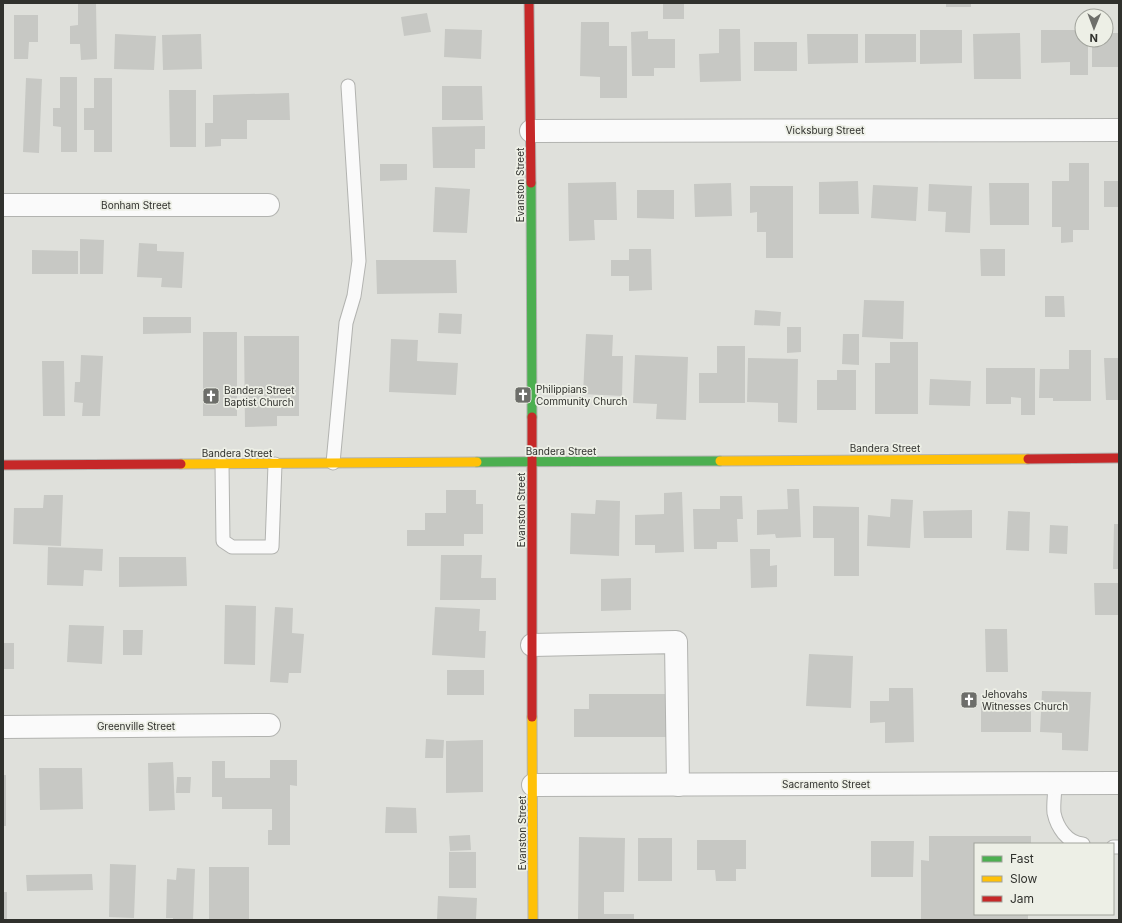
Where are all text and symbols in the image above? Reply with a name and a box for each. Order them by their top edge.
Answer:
north arrow [1074,8,1114,48]
text: N [1090,31,1098,45]
street label: Vicksburg Street [786,124,865,136]
street label: Evanston Street [514,147,526,222]
street label: Bonham Street [101,199,172,211]
place label: Philippians Community Church [536,383,627,407]
place label: Bandera Street Baptist Church [224,384,295,408]
church icon: Philippians Community Church [513,385,533,405]
church icon: Bandera Street Baptist Church [201,386,221,406]
street label: Bandera Street [850,442,921,454]
street label: Bandera Street [526,445,597,457]
street label: Bandera Street [202,447,273,459]
street label: Evanston Street [515,472,527,547]
place label: Jehovahs Witnesses Church [982,688,1068,712]
church icon: Jehovahs Witnesses Church [959,690,979,710]
street label: Greenville Street [97,720,176,732]
street label: Sacramento Street [782,778,871,790]
street label: Evanston Street [516,795,528,870]
legend [974,843,1114,915]
text: Fast [1010,851,1034,866]
text: Slow [1010,871,1038,886]
text: Jam [1010,891,1034,906]

